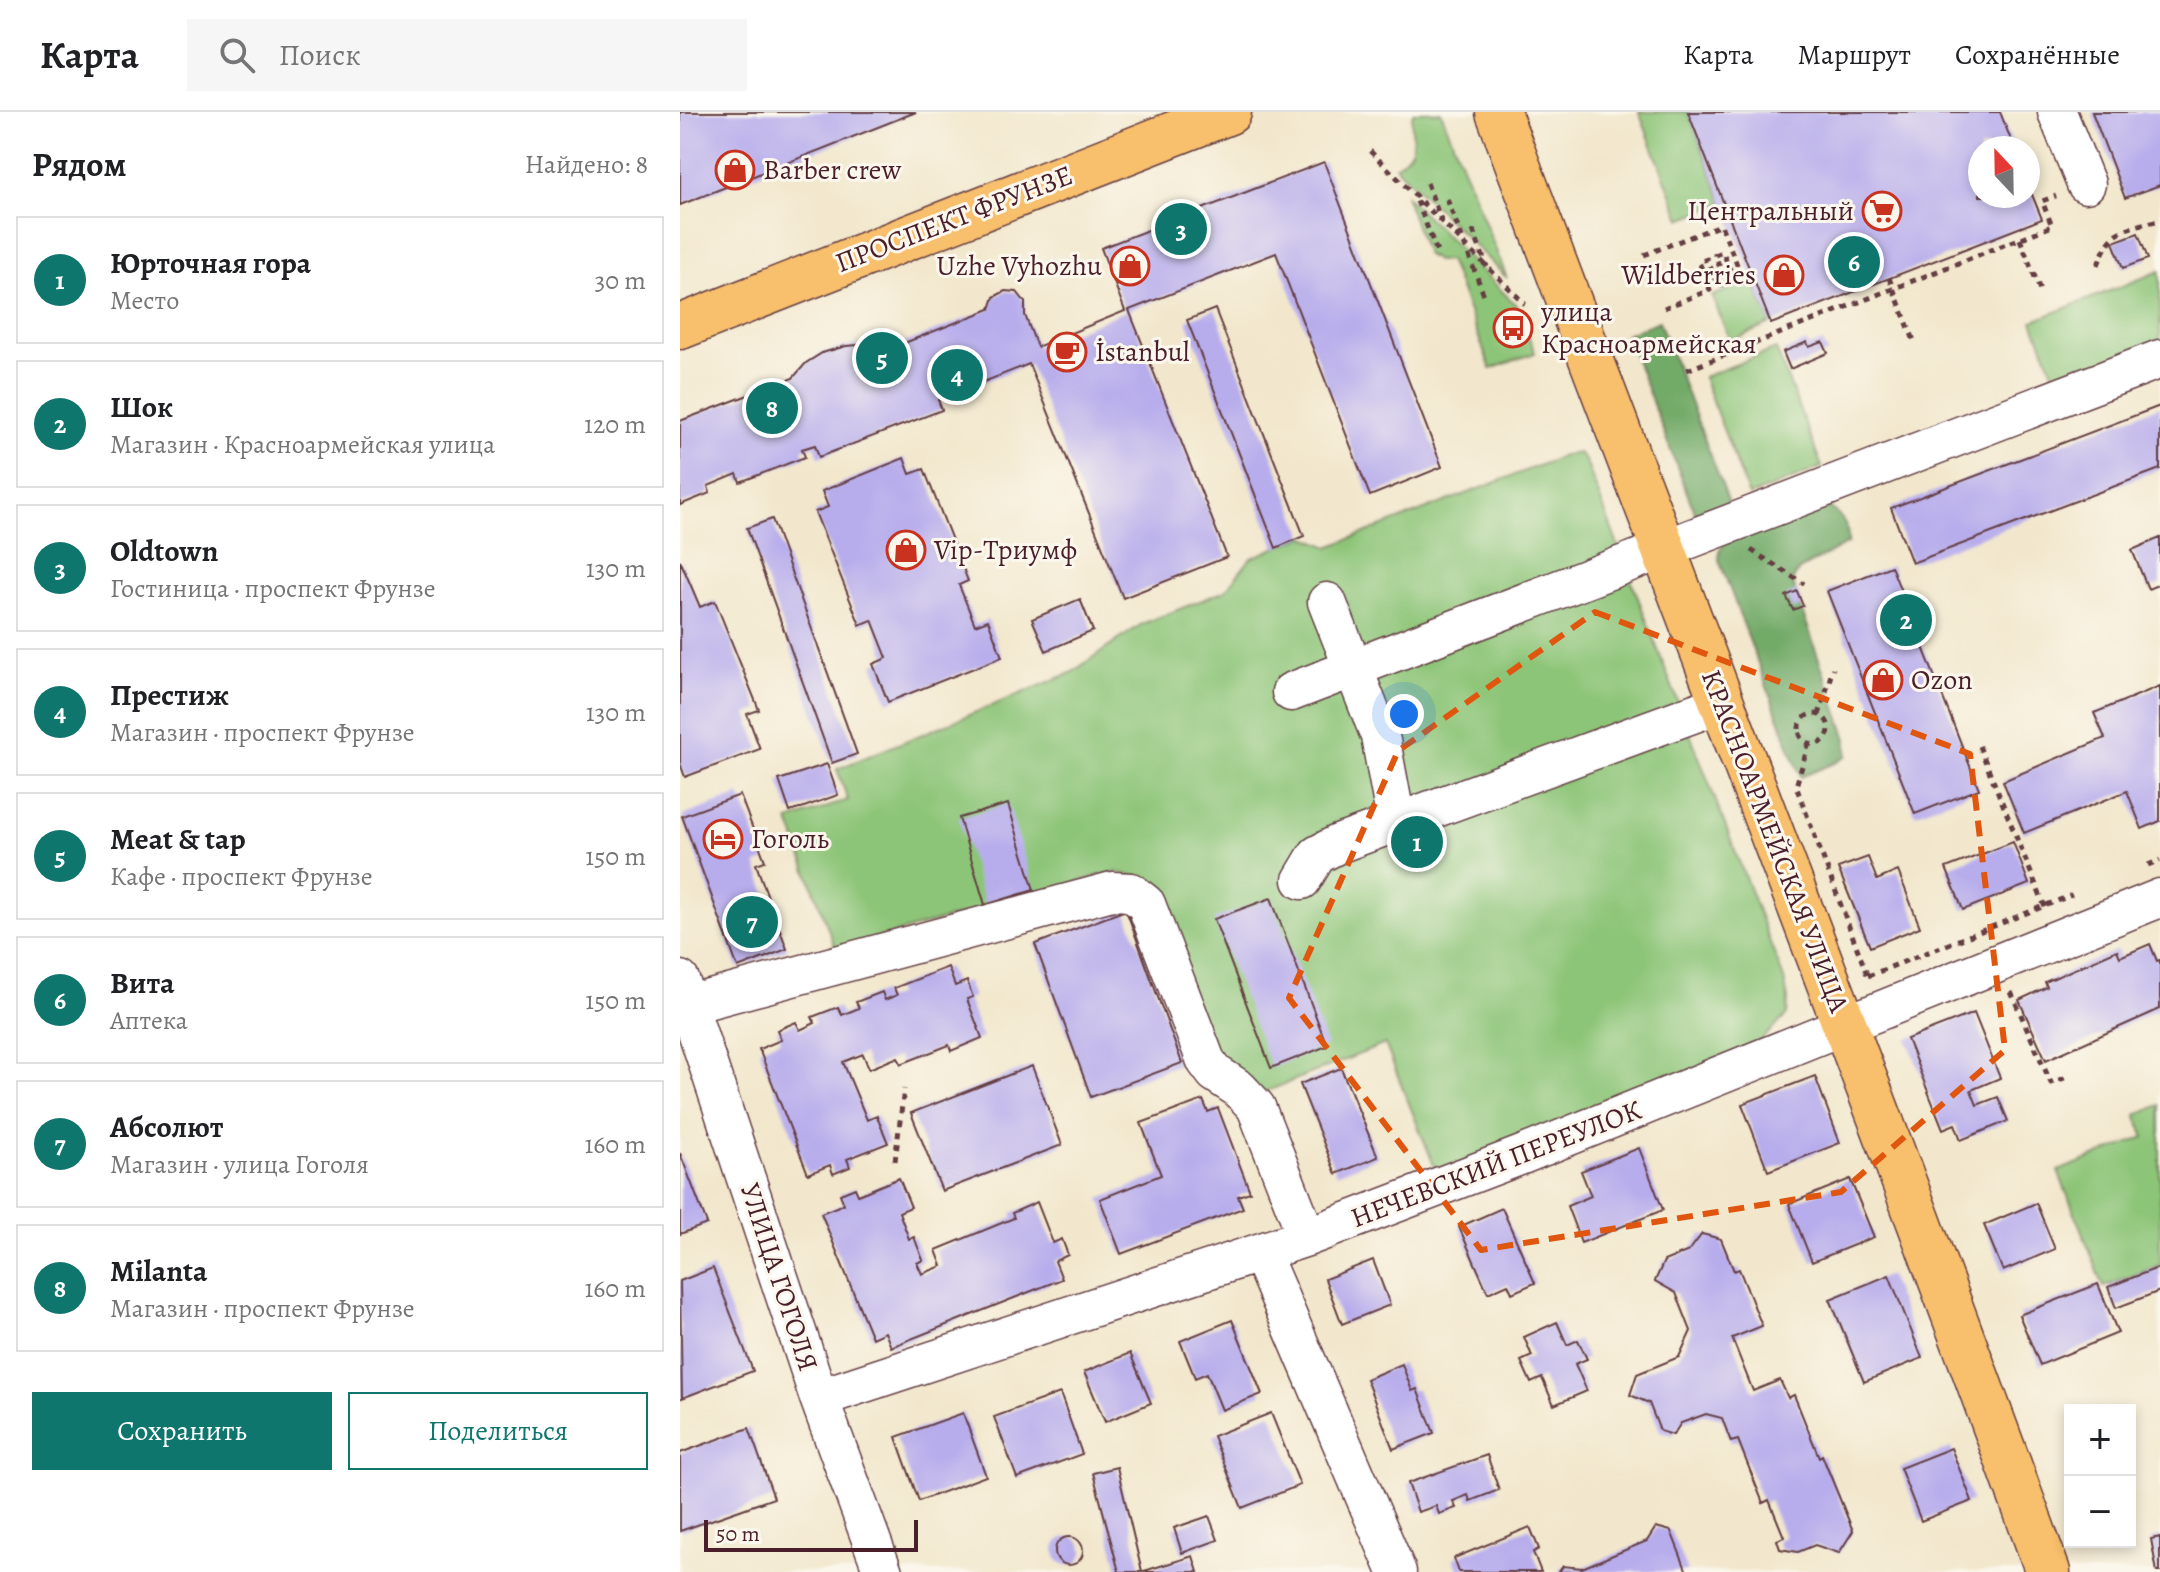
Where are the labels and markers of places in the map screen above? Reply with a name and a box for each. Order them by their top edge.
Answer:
shop icon: Barber crew [714,149,756,191]
place label: Barber crew [763,151,901,189]
supermarket icon: Центральный [1861,190,1903,232]
place label: Центральный [1687,192,1854,230]
pin: 3 [1155,199,1207,259]
pin: 6 [1828,232,1880,292]
shop icon: Uzhe Vyhozhu [1109,245,1151,287]
place label: Uzhe Vyhozhu [936,247,1103,285]
shop icon: Wildberries [1763,254,1805,296]
place label: Wildberries [1620,256,1756,294]
place label: улица Красноармейская [1540,293,1757,363]
bus stop icon: улица Красноармейская [1492,307,1534,349]
pin: 5 [856,328,908,388]
cafe icon: İstanbul [1046,331,1088,373]
place label: İstanbul [1095,333,1190,371]
pin: 4 [931,345,983,405]
pin: 8 [746,378,798,438]
shop icon: Vip-Триумф [885,529,927,571]
place label: Vip-Триумф [933,531,1077,569]
pin: 2 [1880,590,1932,650]
shop icon: Ozon [1862,659,1904,701]
place label: Ozon [1911,661,1973,699]
pin: 1 [1391,812,1443,872]
hotel icon: Гоголь [702,818,744,860]
place label: Гоголь [751,820,829,858]
pin: 7 [726,892,778,952]

